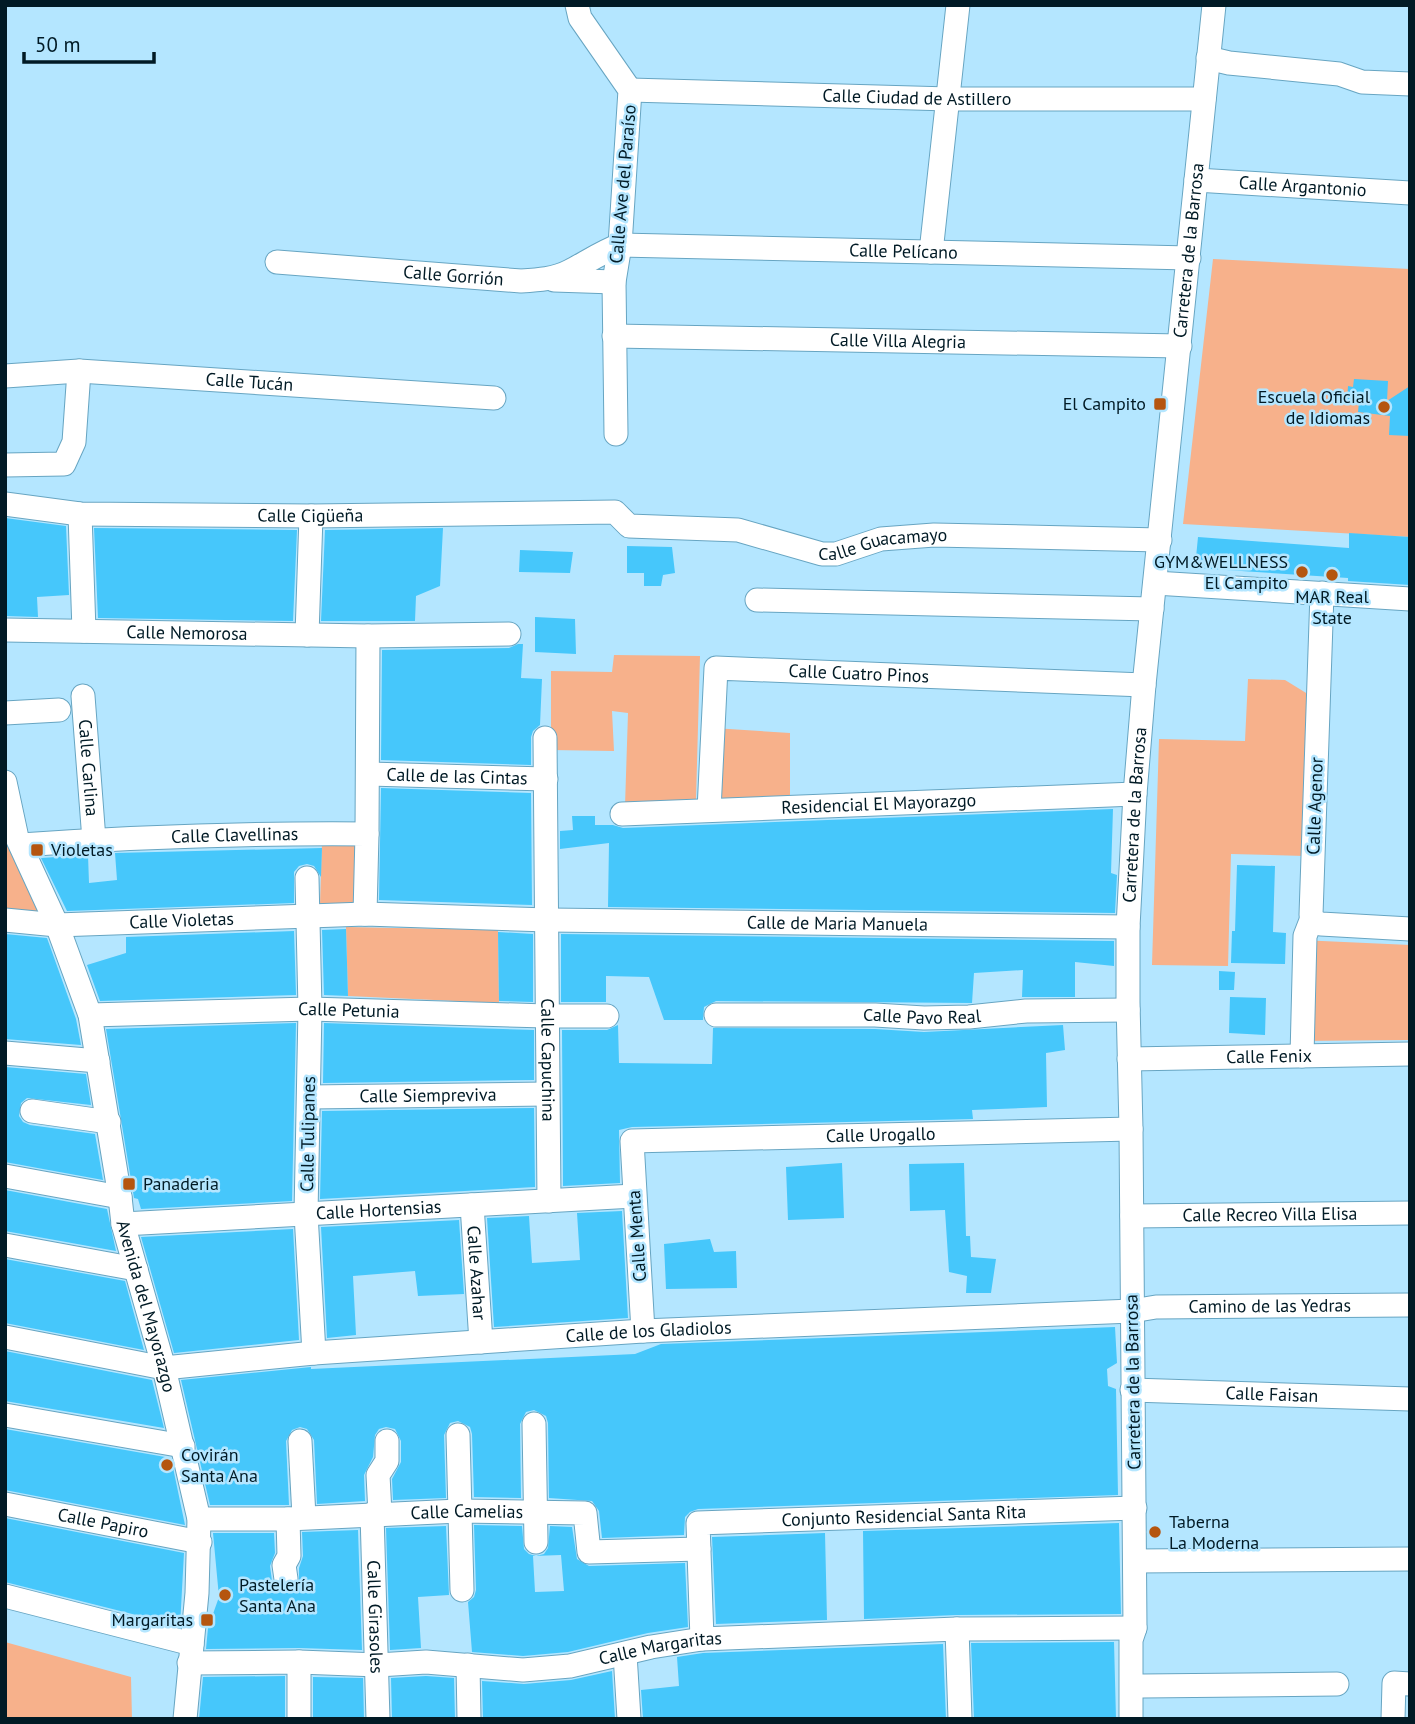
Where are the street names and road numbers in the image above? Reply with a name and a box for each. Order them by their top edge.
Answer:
street label: Calle Ciudad de Astillero [822,83,1011,110]
street label: Calle Ave del Paraíso [604,104,641,264]
street label: Carretera de la Barrosa [1168,162,1209,339]
street label: Calle Argantonio [1238,171,1367,201]
street label: Calle Pelícano [849,238,958,264]
street label: Calle Gorrión [402,260,505,291]
street label: Calle Villa Alegria [830,328,966,353]
street label: Calle Tucán [205,367,294,396]
street label: Calle Cigüeña [257,503,363,527]
street label: Calle Guacamayo [818,523,948,565]
street label: Calle Nemorosa [126,620,248,645]
street label: Calle Cuatro Pinos [788,659,930,687]
street label: Calle Carlina [74,718,104,817]
street label: Carretera de la Barrosa [1117,726,1151,903]
street label: Calle Agenor [1301,757,1328,855]
street label: Calle de las Cintas [386,762,528,789]
street label: Residencial El Mayorazgo [781,788,977,819]
street label: Calle Clavellinas [171,822,298,848]
street label: Calle Violetas [129,907,234,933]
street label: Calle de Maria Manuela [747,910,928,936]
street label: Calle Petunia [298,997,400,1023]
street label: Calle Capuchina [536,998,560,1122]
street label: Calle Pavo Real [863,1003,983,1029]
street label: Calle Fenix [1226,1044,1312,1068]
street label: Calle Tulipanes [295,1076,320,1192]
street label: Calle Siempreviva [359,1083,497,1107]
street label: Calle Urogallo [825,1122,936,1147]
street label: Calle Menta [622,1190,651,1283]
street label: Calle Hortensias [315,1195,442,1224]
street label: Calle Recreo Villa Elisa [1182,1202,1358,1226]
street label: Avenida del Mayorazgo [111,1217,181,1395]
street label: Calle Azahar [462,1225,492,1321]
street label: Camino de las Yedras [1188,1293,1351,1318]
street label: Carretera de la Barrosa [1119,1294,1146,1470]
street label: Calle de los Gladiolos [565,1315,732,1347]
street label: Calle Faisan [1225,1381,1319,1407]
street label: Calle Camelias [410,1499,523,1524]
street label: Conjunto Residencial Santa Rita [781,1500,1027,1531]
street label: Calle Papiro [56,1503,151,1543]
street label: Calle Girasoles [362,1560,389,1674]
street label: Calle Margaritas [596,1626,722,1670]

